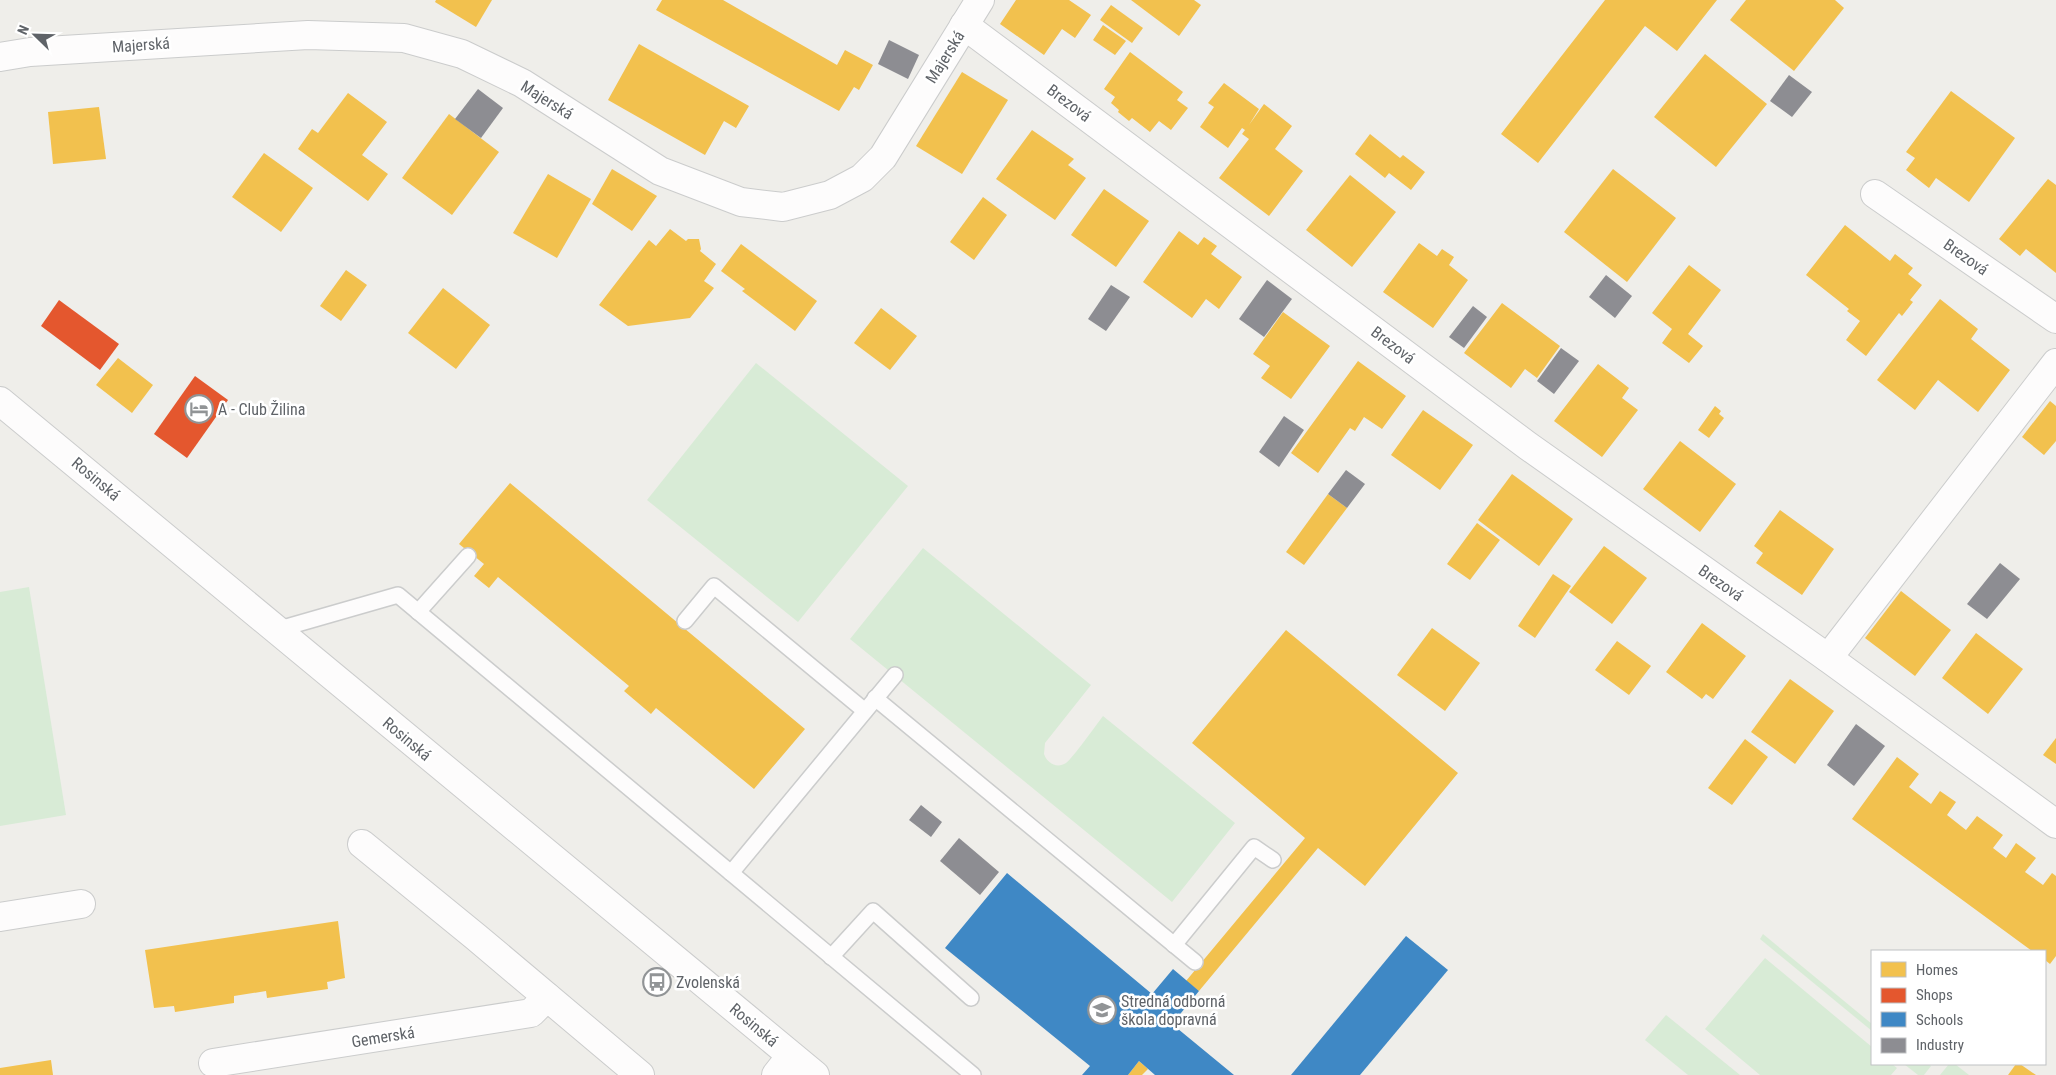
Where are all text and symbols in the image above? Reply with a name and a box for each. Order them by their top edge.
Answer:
north arrow [10,10,60,60]
text: N [14,23,32,37]
street label: Majerská [922,27,968,87]
street label: Majerská [111,34,171,56]
street label: Majerská [517,77,577,123]
street label: Brezová [1043,80,1095,126]
street label: Brezová [1940,235,1992,279]
street label: Brezová [1367,322,1419,368]
hotel icon: A - Club Žilina [184,394,214,424]
place label: A - Club Žilina [218,400,305,419]
street label: Rosinská [68,453,124,505]
street label: Brezová [1695,561,1747,605]
street label: Rosinská [379,713,435,765]
legend [1871,950,2046,1065]
text: Homes [1916,961,1958,979]
bus stop icon: Zvolenská [642,967,672,997]
place label: Zvolenská [676,973,740,992]
text: Shops [1916,986,1953,1004]
place label: Stredná odborná škola dopravná [1121,992,1225,1029]
school or university icon: Stredná odborná škola dopravná [1087,995,1117,1025]
street label: Rosinská [726,999,782,1051]
text: Schools [1916,1011,1963,1029]
street label: Gemerská [350,1023,416,1051]
text: Industry [1916,1036,1964,1054]

